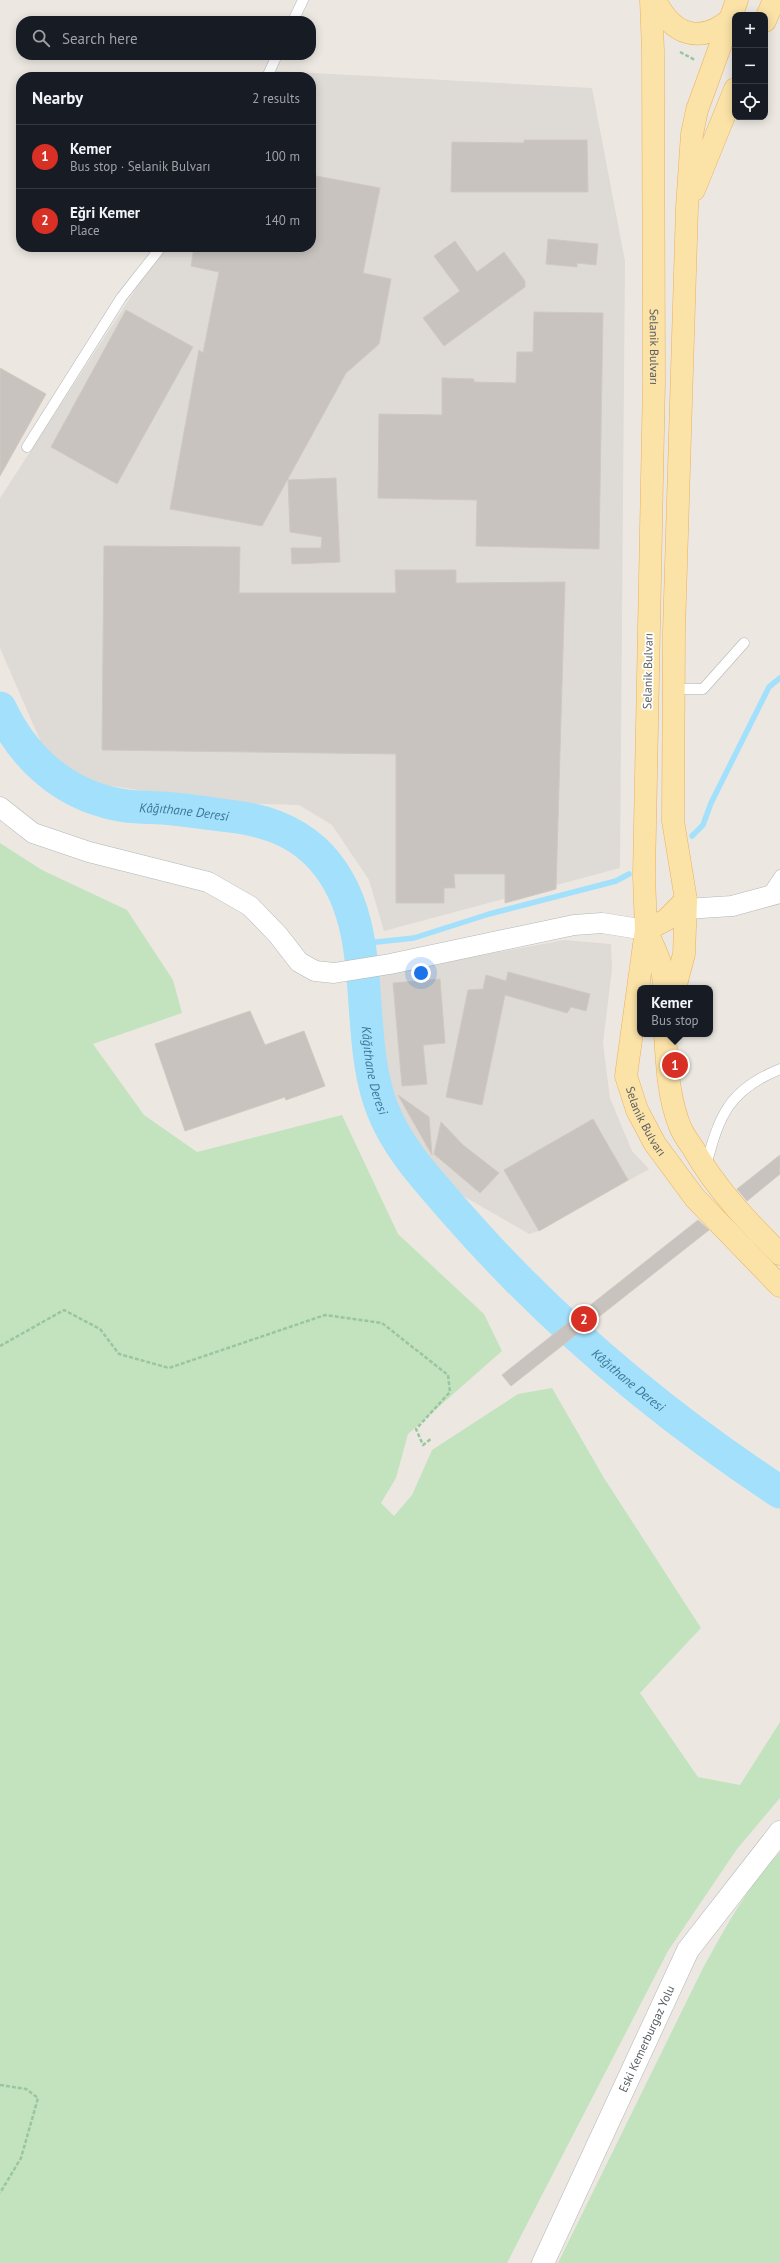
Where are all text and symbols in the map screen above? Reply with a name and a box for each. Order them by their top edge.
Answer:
map controls [732,12,768,120]
button: + [732,12,768,48]
search box [16,16,316,60]
icon: search [30,27,52,49]
text: Search here [62,29,138,48]
button: − [732,48,768,84]
button: locate [732,84,768,120]
text: Nearby [32,87,83,109]
text: 2 results [252,90,300,107]
text: Kemer [70,139,111,158]
text: 1 [41,148,49,165]
text: 100 m [265,148,300,165]
text: Bus stop · Selanik Bulvarı [70,158,210,175]
text: Eğri Kemer [70,203,140,222]
text: 2 [41,212,49,229]
text: 140 m [265,212,300,229]
text: Place [70,222,100,239]
street label: Selanik Bulvarı [647,309,662,385]
street label: Selanik Bulvarı [639,633,656,709]
water label: Kâğıthane Deresi [139,799,231,825]
your location [411,963,431,983]
popup [637,985,713,1037]
text: Kemer [651,993,693,1012]
text: Bus stop [651,1012,699,1029]
water label: Kâğıthane Deresi [358,1026,392,1118]
pin: 1 [662,1050,688,1080]
street label: Selanik Bulvarı [623,1084,669,1159]
pin: 2 [571,1304,597,1334]
water label: Kâğıthane Deresi [588,1345,669,1416]
street label: Eski Kemerburgaz Yolu [615,1983,678,2094]

